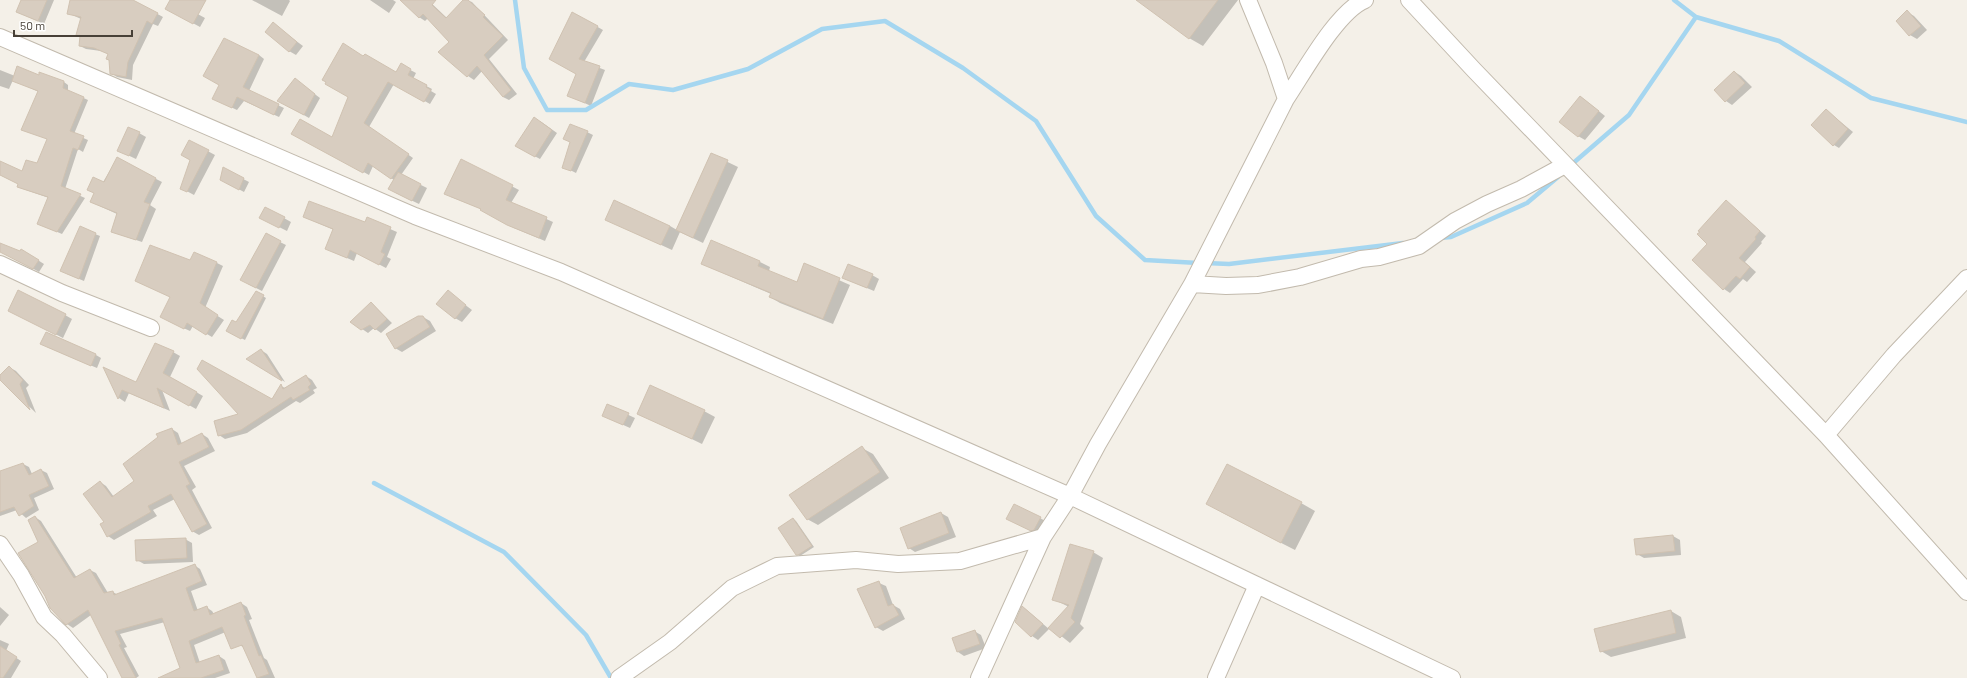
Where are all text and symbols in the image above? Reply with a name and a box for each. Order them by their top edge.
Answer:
scale bar [14,12,132,38]
text: 50 m [20,18,45,32]

